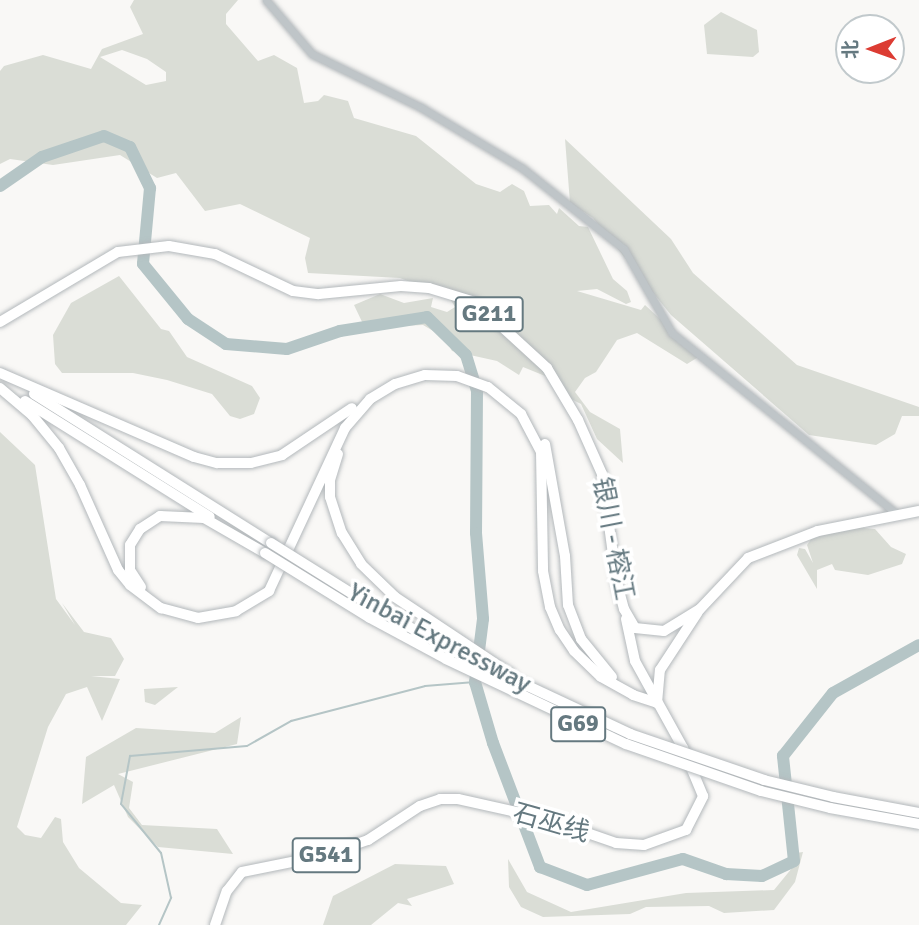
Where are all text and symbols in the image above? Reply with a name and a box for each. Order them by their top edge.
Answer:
north arrow [835,14,905,84]
text: 北 [839,40,863,59]
road number: G211 [454,293,524,334]
street label: 银川 - 榕江 [585,475,639,603]
street label: Yinbai Expressway [342,578,536,700]
road number: G69 [550,704,606,744]
street label: 石巫线 [509,798,593,850]
road number: G541 [291,834,361,876]

